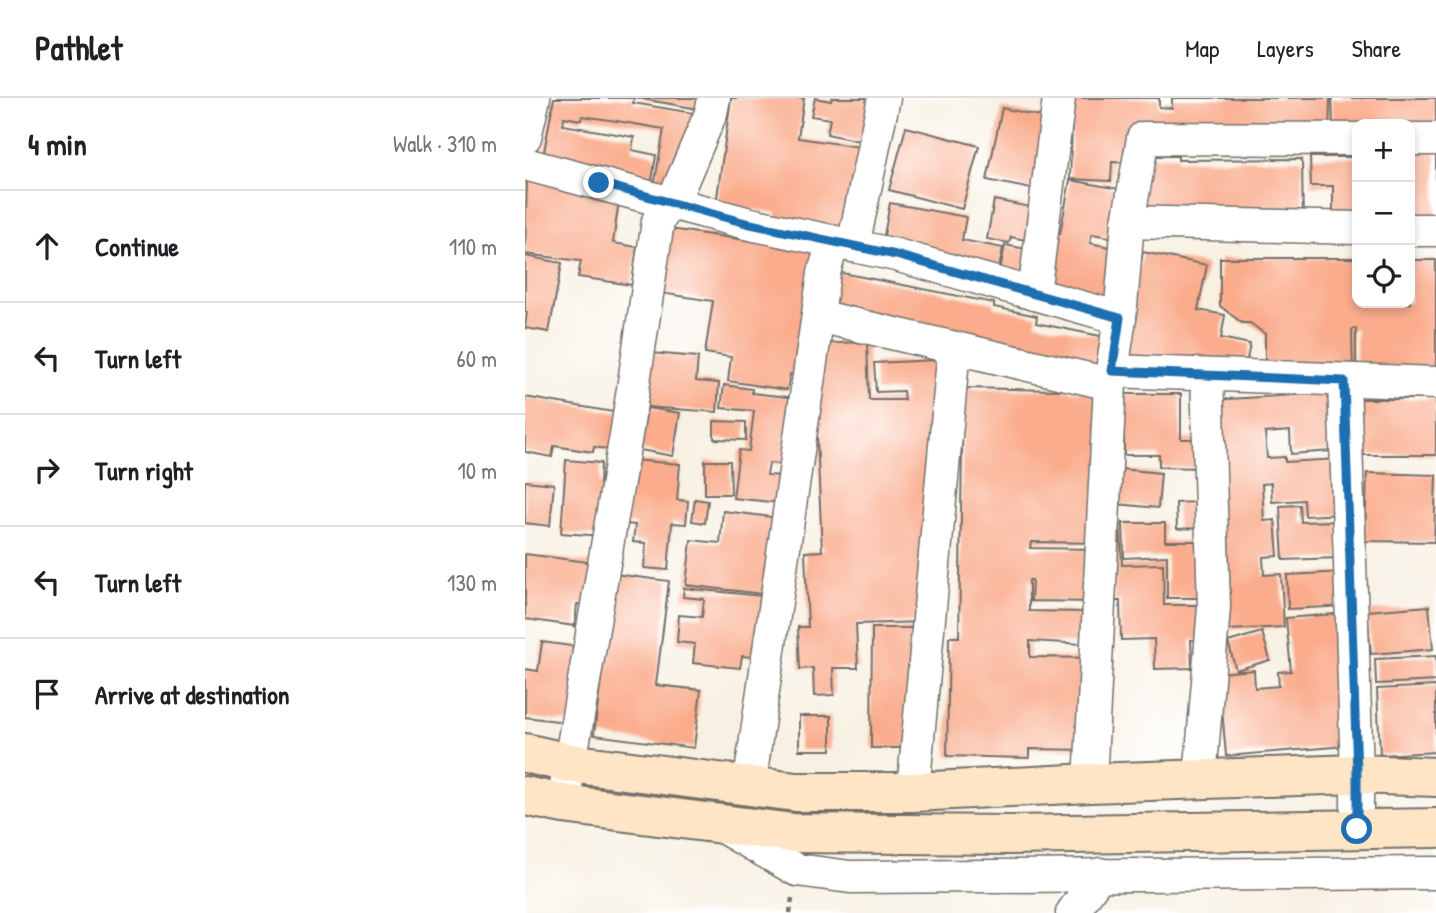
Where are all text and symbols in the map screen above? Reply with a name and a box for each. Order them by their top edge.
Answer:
text: Pathlet [35,26,122,70]
text: Map [1185,32,1219,64]
text: Layers [1257,32,1314,64]
text: Share [1352,32,1401,64]
map controls [1352,119,1415,308]
button: + [1352,119,1415,182]
text: 4 min [28,124,87,164]
text: Walk · 310 m [393,128,497,159]
route end [583,167,614,198]
button: − [1352,182,1415,245]
icon: ahead [28,227,66,265]
text: Continue [95,229,179,264]
text: 110 m [449,231,497,262]
button: locate [1352,245,1415,308]
icon: left [28,339,66,377]
text: Turn left [95,341,181,376]
text: 60 m [457,343,497,374]
icon: right [28,451,66,489]
text: Turn right [95,453,193,488]
text: 10 m [457,455,497,486]
icon: left [28,563,66,601]
text: Turn left [95,565,181,600]
text: 130 m [447,567,497,598]
icon: arrive [28,675,66,713]
text: Arrive at destination [95,677,290,712]
route start [1341,813,1372,844]

